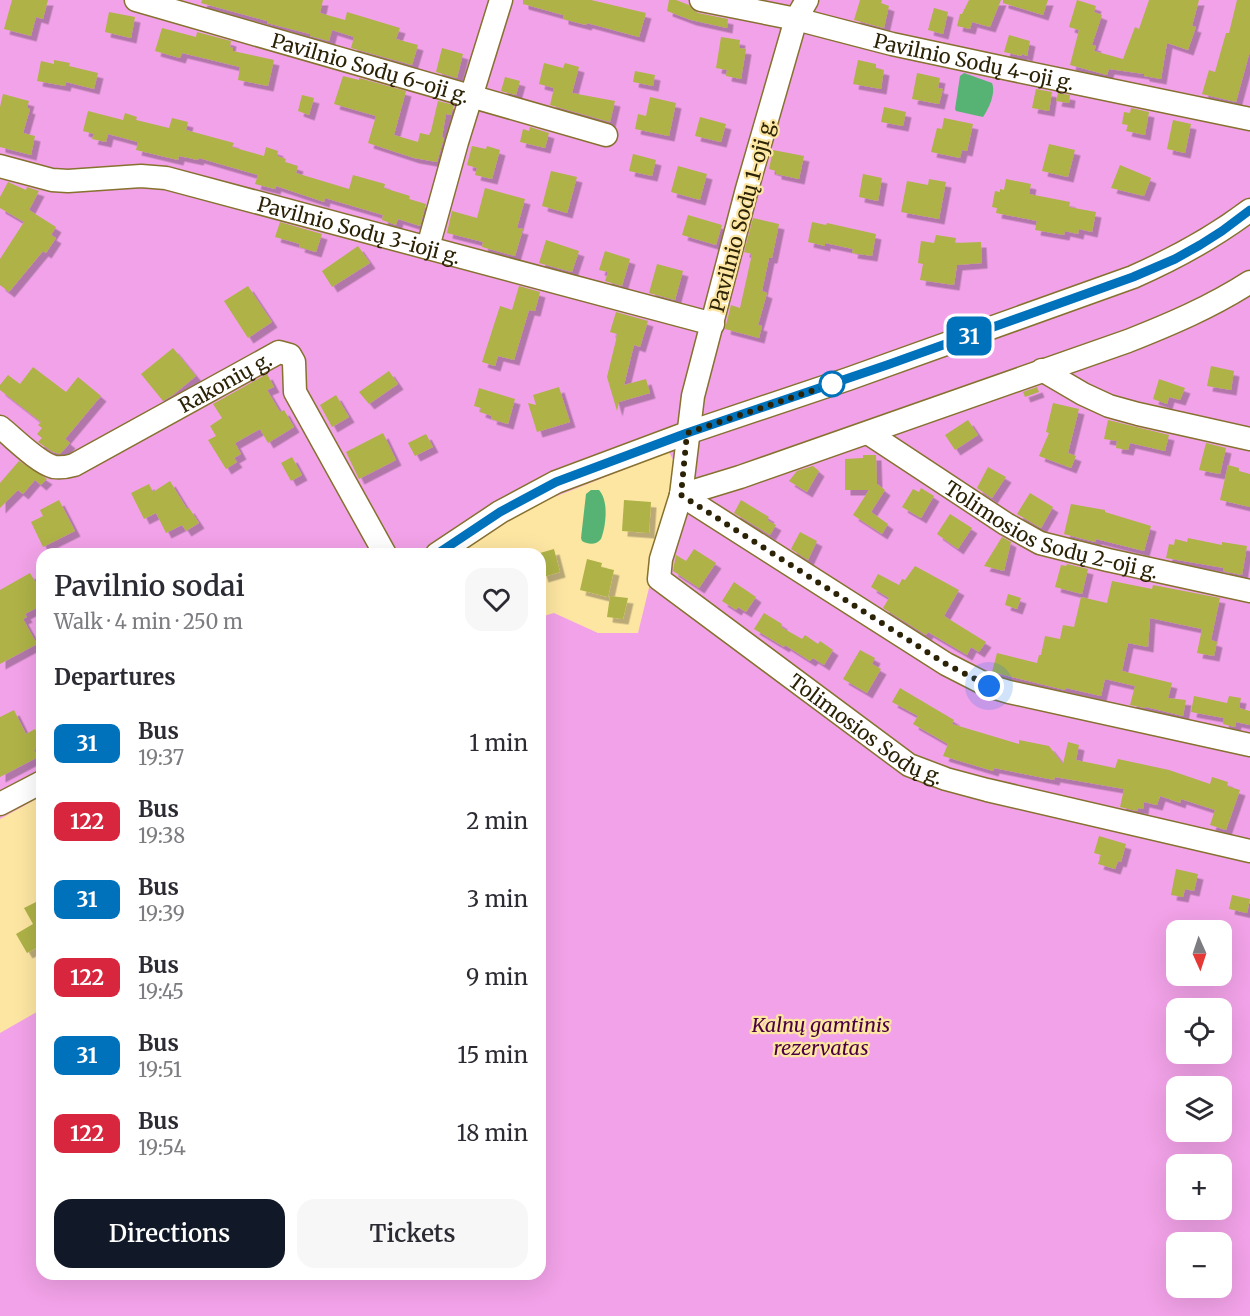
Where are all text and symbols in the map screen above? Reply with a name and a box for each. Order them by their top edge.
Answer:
street label: Pavilnio Sodų 6-oji g. [269,27,472,108]
street label: Pavilnio Sodų 4-oji g. [871,27,1077,95]
street label: Pavilnio Sodų 1-oji g. [704,115,780,315]
street label: Pavilnio Sodų 3-ioji g. [255,190,463,269]
line badge: 31 [942,316,996,356]
text: 31 [959,323,979,350]
street label: Rakonių g. [174,346,276,418]
unlabelled marker [819,371,845,397]
street label: Tolimosios Sodų 2-oji g. [940,475,1161,583]
text: Pavilnio sodai [54,568,245,604]
button: heart [465,568,528,631]
text: Walk · 4 min · 250 m [54,609,243,634]
text: Departures [54,663,176,691]
street label: Tolimosios Sodų g. [784,668,947,789]
your location [974,671,1004,701]
text: Bus [138,717,179,745]
text: 1 min [469,729,528,757]
text: 31 [77,730,97,757]
text: 19:37 [138,745,184,770]
text: Bus [138,795,179,823]
text: 2 min [466,807,528,835]
text: 122 [70,808,104,835]
text: 19:38 [138,823,185,848]
text: Bus [138,873,179,901]
text: 3 min [467,885,528,913]
text: 31 [77,886,97,913]
text: 19:39 [138,901,185,926]
north arrow [1166,920,1232,986]
map controls [1166,920,1232,1298]
text: Bus [138,951,179,979]
text: 9 min [466,963,528,991]
text: 122 [70,964,104,991]
text: 19:45 [138,979,184,1004]
button: locate [1166,998,1232,1064]
park label: Kalnų gamtinis rezervatas [751,1012,890,1060]
text: Bus [138,1029,179,1057]
text: 15 min [457,1041,528,1069]
text: 31 [77,1042,97,1069]
text: 19:51 [138,1057,182,1082]
button: layers [1166,1076,1232,1142]
text: Bus [138,1107,179,1135]
text: 18 min [457,1119,528,1147]
text: 122 [70,1120,104,1147]
text: 19:54 [138,1135,186,1160]
button: + [1166,1154,1232,1220]
button: Directions [54,1199,285,1268]
button: Tickets [297,1199,528,1268]
button: − [1166,1232,1232,1298]

